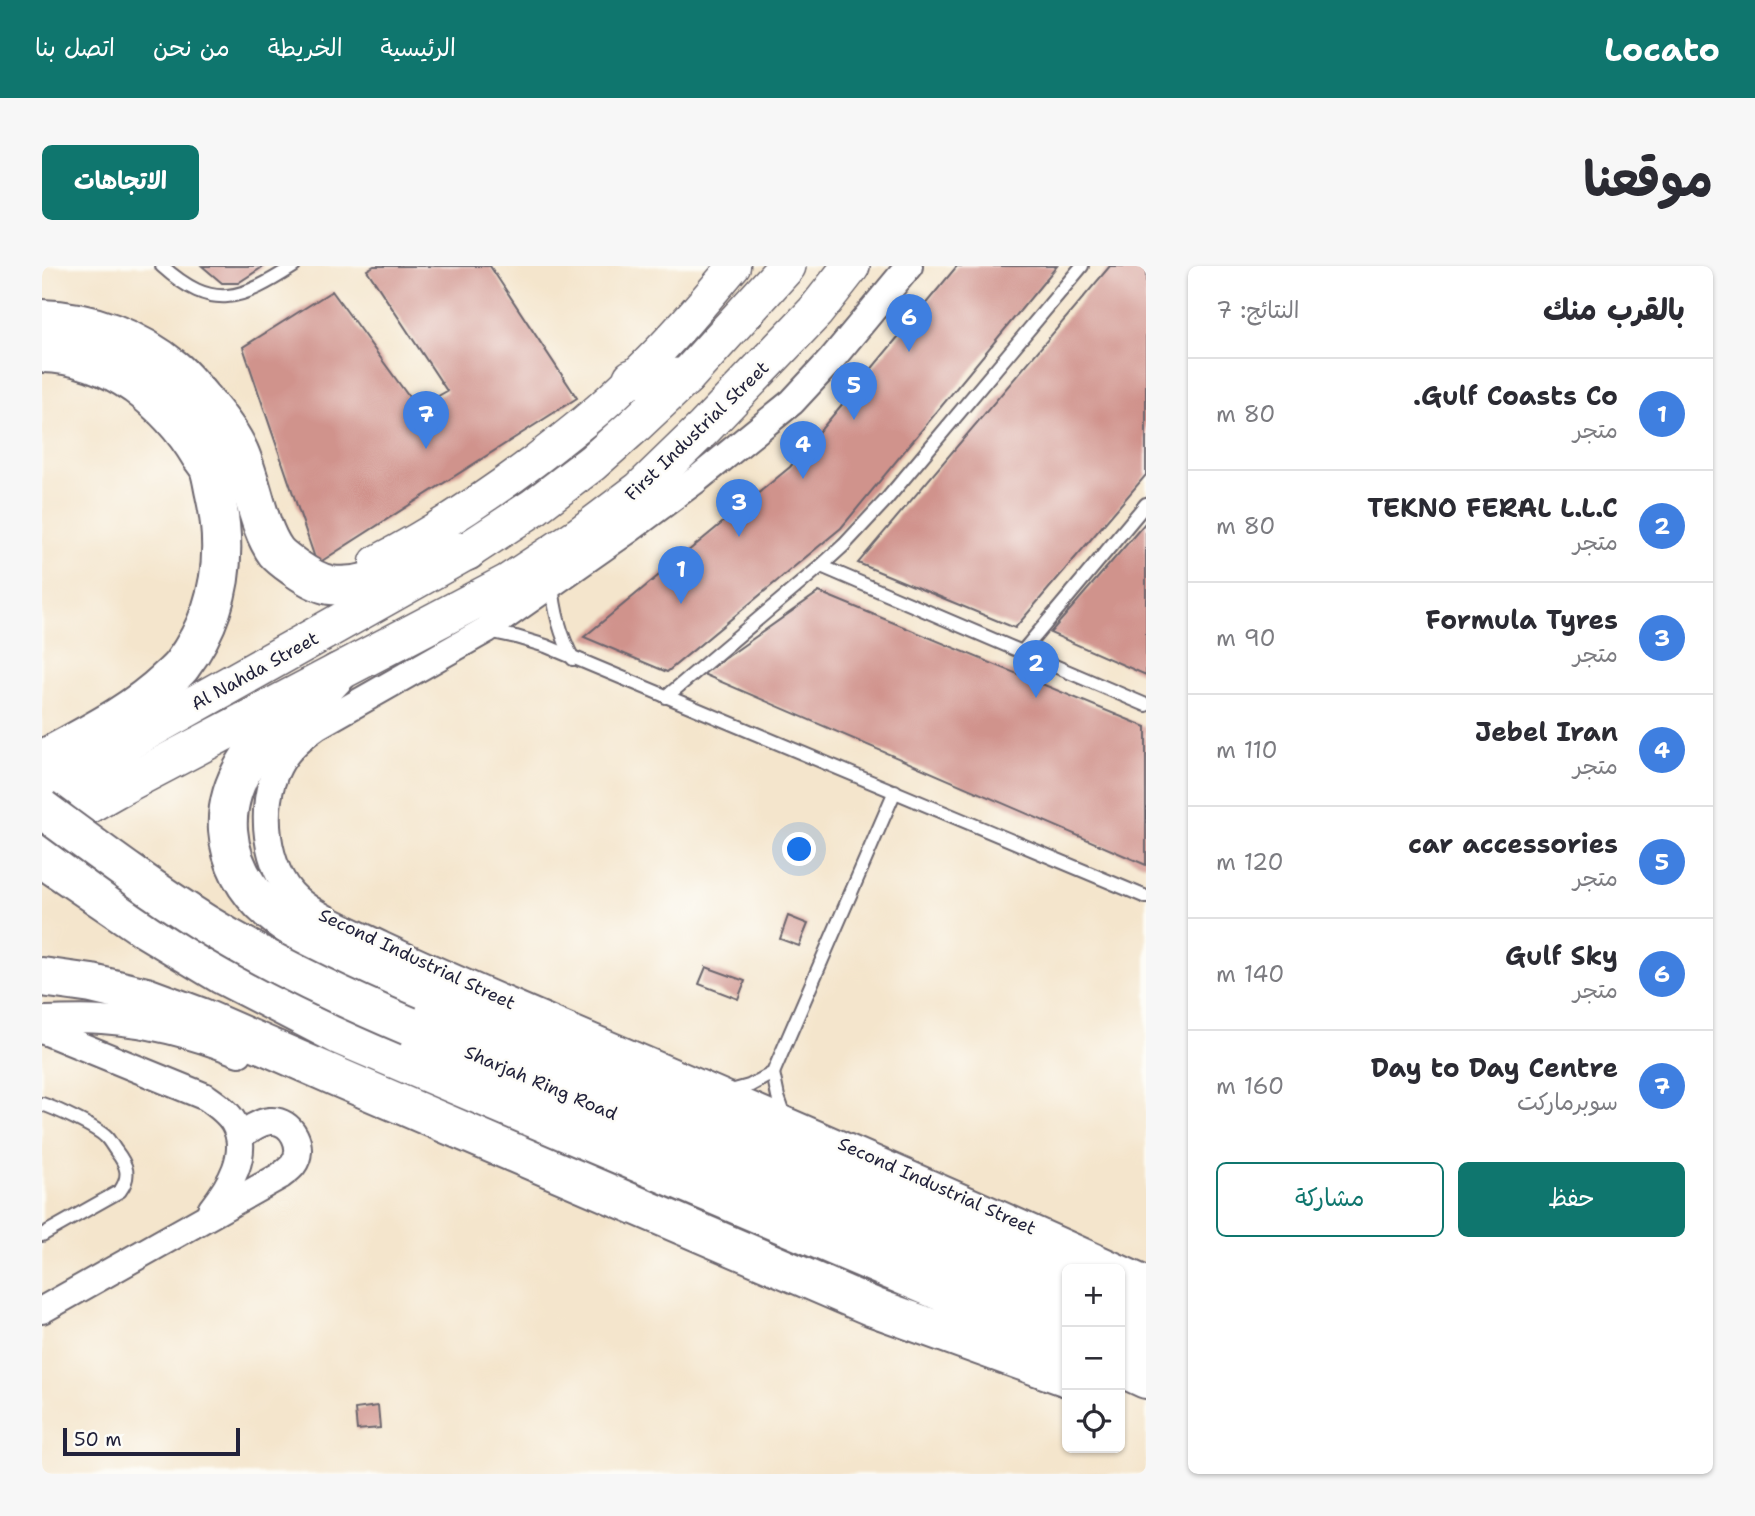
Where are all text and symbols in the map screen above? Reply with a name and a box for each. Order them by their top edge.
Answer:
text: Locato [1604,27,1720,72]
text: اتصل بنا [35,32,115,64]
text: من نحن [153,32,230,64]
text: الخريطة [268,32,343,64]
text: الرئيسية [381,32,456,64]
button: الاتجاهات [42,145,199,220]
text: موقعنا [1583,146,1713,212]
text: بالقرب منك [1543,289,1685,330]
pin: 6 [886,294,932,352]
text: النتائج: 7 [1216,295,1299,325]
street label: First Industrial Street [620,356,774,506]
pin: 5 [831,362,877,420]
text: Gulf Coasts Co. [1413,378,1618,413]
pin: 7 [403,391,449,449]
text: 80 m [1216,399,1275,429]
text: 1 [1657,399,1667,429]
text: متجر [1573,415,1618,445]
pin: 4 [780,421,826,479]
pin: 3 [716,479,762,537]
text: TEKNO FERAL L.L.C [1367,490,1618,525]
text: 80 m [1216,511,1275,541]
text: 2 [1654,511,1670,541]
text: متجر [1573,527,1618,557]
pin: 1 [658,546,704,604]
text: Formula Tyres [1425,602,1618,637]
text: 90 m [1216,623,1276,653]
text: 3 [1654,623,1670,653]
street label: Al Nahda Street [187,626,323,716]
text: متجر [1573,639,1618,669]
pin: 2 [1013,640,1059,698]
text: Jebel Iran [1475,714,1618,749]
text: 110 m [1216,735,1278,765]
text: 4 [1654,735,1670,765]
text: متجر [1573,751,1618,781]
text: car accessories [1408,826,1618,861]
your location [782,832,816,866]
text: 120 m [1216,847,1284,877]
text: 5 [1655,847,1669,877]
text: متجر [1573,863,1618,893]
street label: Second Industrial Street [315,903,519,1015]
text: Gulf Sky [1505,938,1618,973]
text: 140 m [1216,959,1284,989]
text: 6 [1654,959,1670,989]
text: متجر [1573,975,1618,1005]
street label: Sharjah Ring Road [461,1040,621,1126]
text: Day to Day Centre [1371,1050,1618,1085]
text: 160 m [1216,1071,1284,1101]
text: 7 [1654,1071,1670,1101]
text: سوبرماركت [1517,1087,1618,1117]
street label: Second Industrial Street [834,1131,1040,1241]
button: مشاركة [1216,1162,1444,1237]
button: حفظ [1458,1162,1685,1237]
map controls [1062,1264,1125,1453]
button: + [1062,1264,1125,1327]
button: − [1062,1327,1125,1390]
button: locate [1062,1390,1125,1453]
scale bar [63,1425,240,1457]
text: 50 m [74,1427,122,1452]

